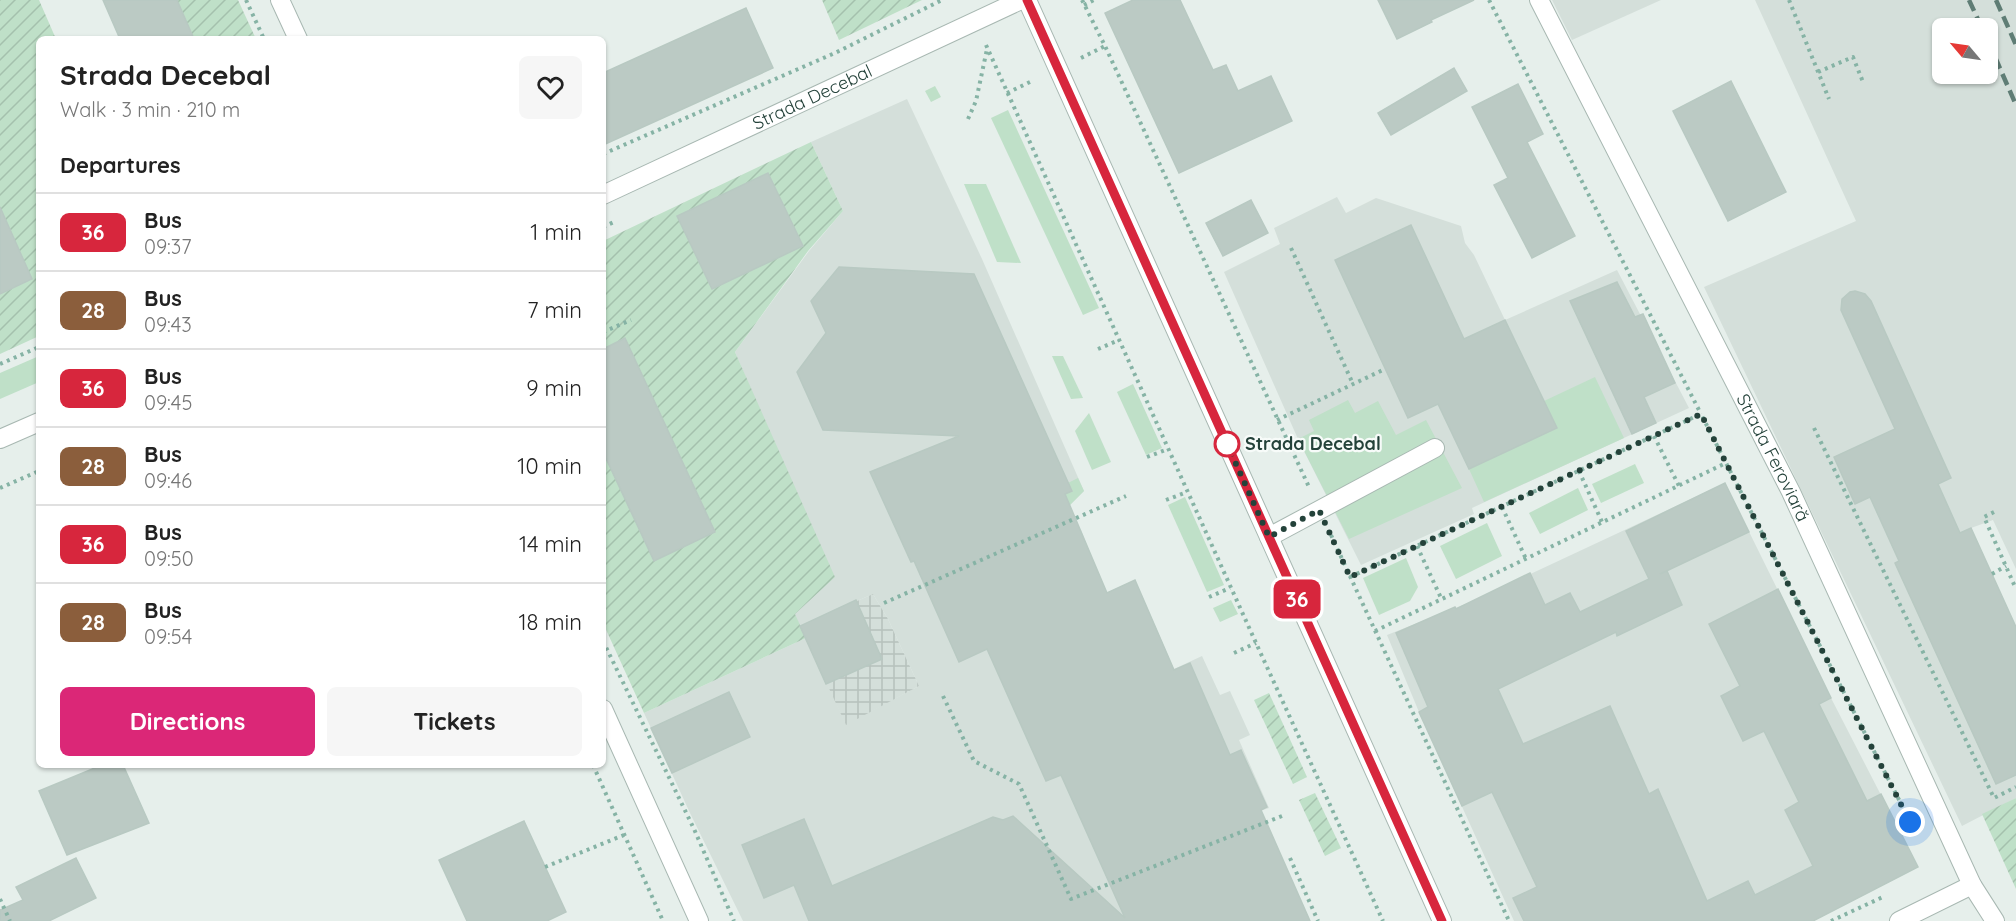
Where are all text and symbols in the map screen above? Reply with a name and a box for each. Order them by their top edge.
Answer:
north arrow [1932,18,1998,84]
map controls [1932,18,1998,84]
button: heart [519,56,582,119]
text: Strada Decebal [60,57,271,92]
street label: Strada Decebal [749,59,876,135]
text: Walk · 3 min · 210 m [60,97,240,122]
text: Departures [60,151,181,179]
text: Bus [144,206,182,234]
text: 1 min [530,218,582,246]
text: 36 [82,219,104,245]
text: 09:37 [144,234,192,259]
text: Bus [144,284,182,312]
text: 7 min [527,296,582,324]
text: 28 [81,297,105,323]
text: 09:43 [144,312,192,337]
text: Bus [144,362,182,390]
text: 9 min [526,374,582,402]
text: 36 [82,375,104,401]
text: 09:45 [144,390,192,415]
street label: Strada Feroviară [1732,390,1815,525]
marker: Strada Decebal [1214,431,1240,457]
place label: Strada Decebal [1245,432,1381,455]
text: Bus [144,440,182,468]
text: 10 min [517,452,582,480]
text: 28 [81,453,105,479]
text: 09:46 [144,468,192,493]
text: Bus [144,518,182,546]
text: 14 min [519,530,582,558]
text: 36 [82,531,104,557]
text: 09:50 [144,546,194,571]
line badge: 36 [1270,580,1324,618]
text: 36 [1286,586,1308,612]
text: Bus [144,596,182,624]
text: 18 min [518,608,582,636]
text: 28 [81,609,105,635]
text: 09:54 [144,624,192,649]
button: Directions [60,687,315,756]
button: Tickets [327,687,582,756]
your location [1895,807,1925,837]

